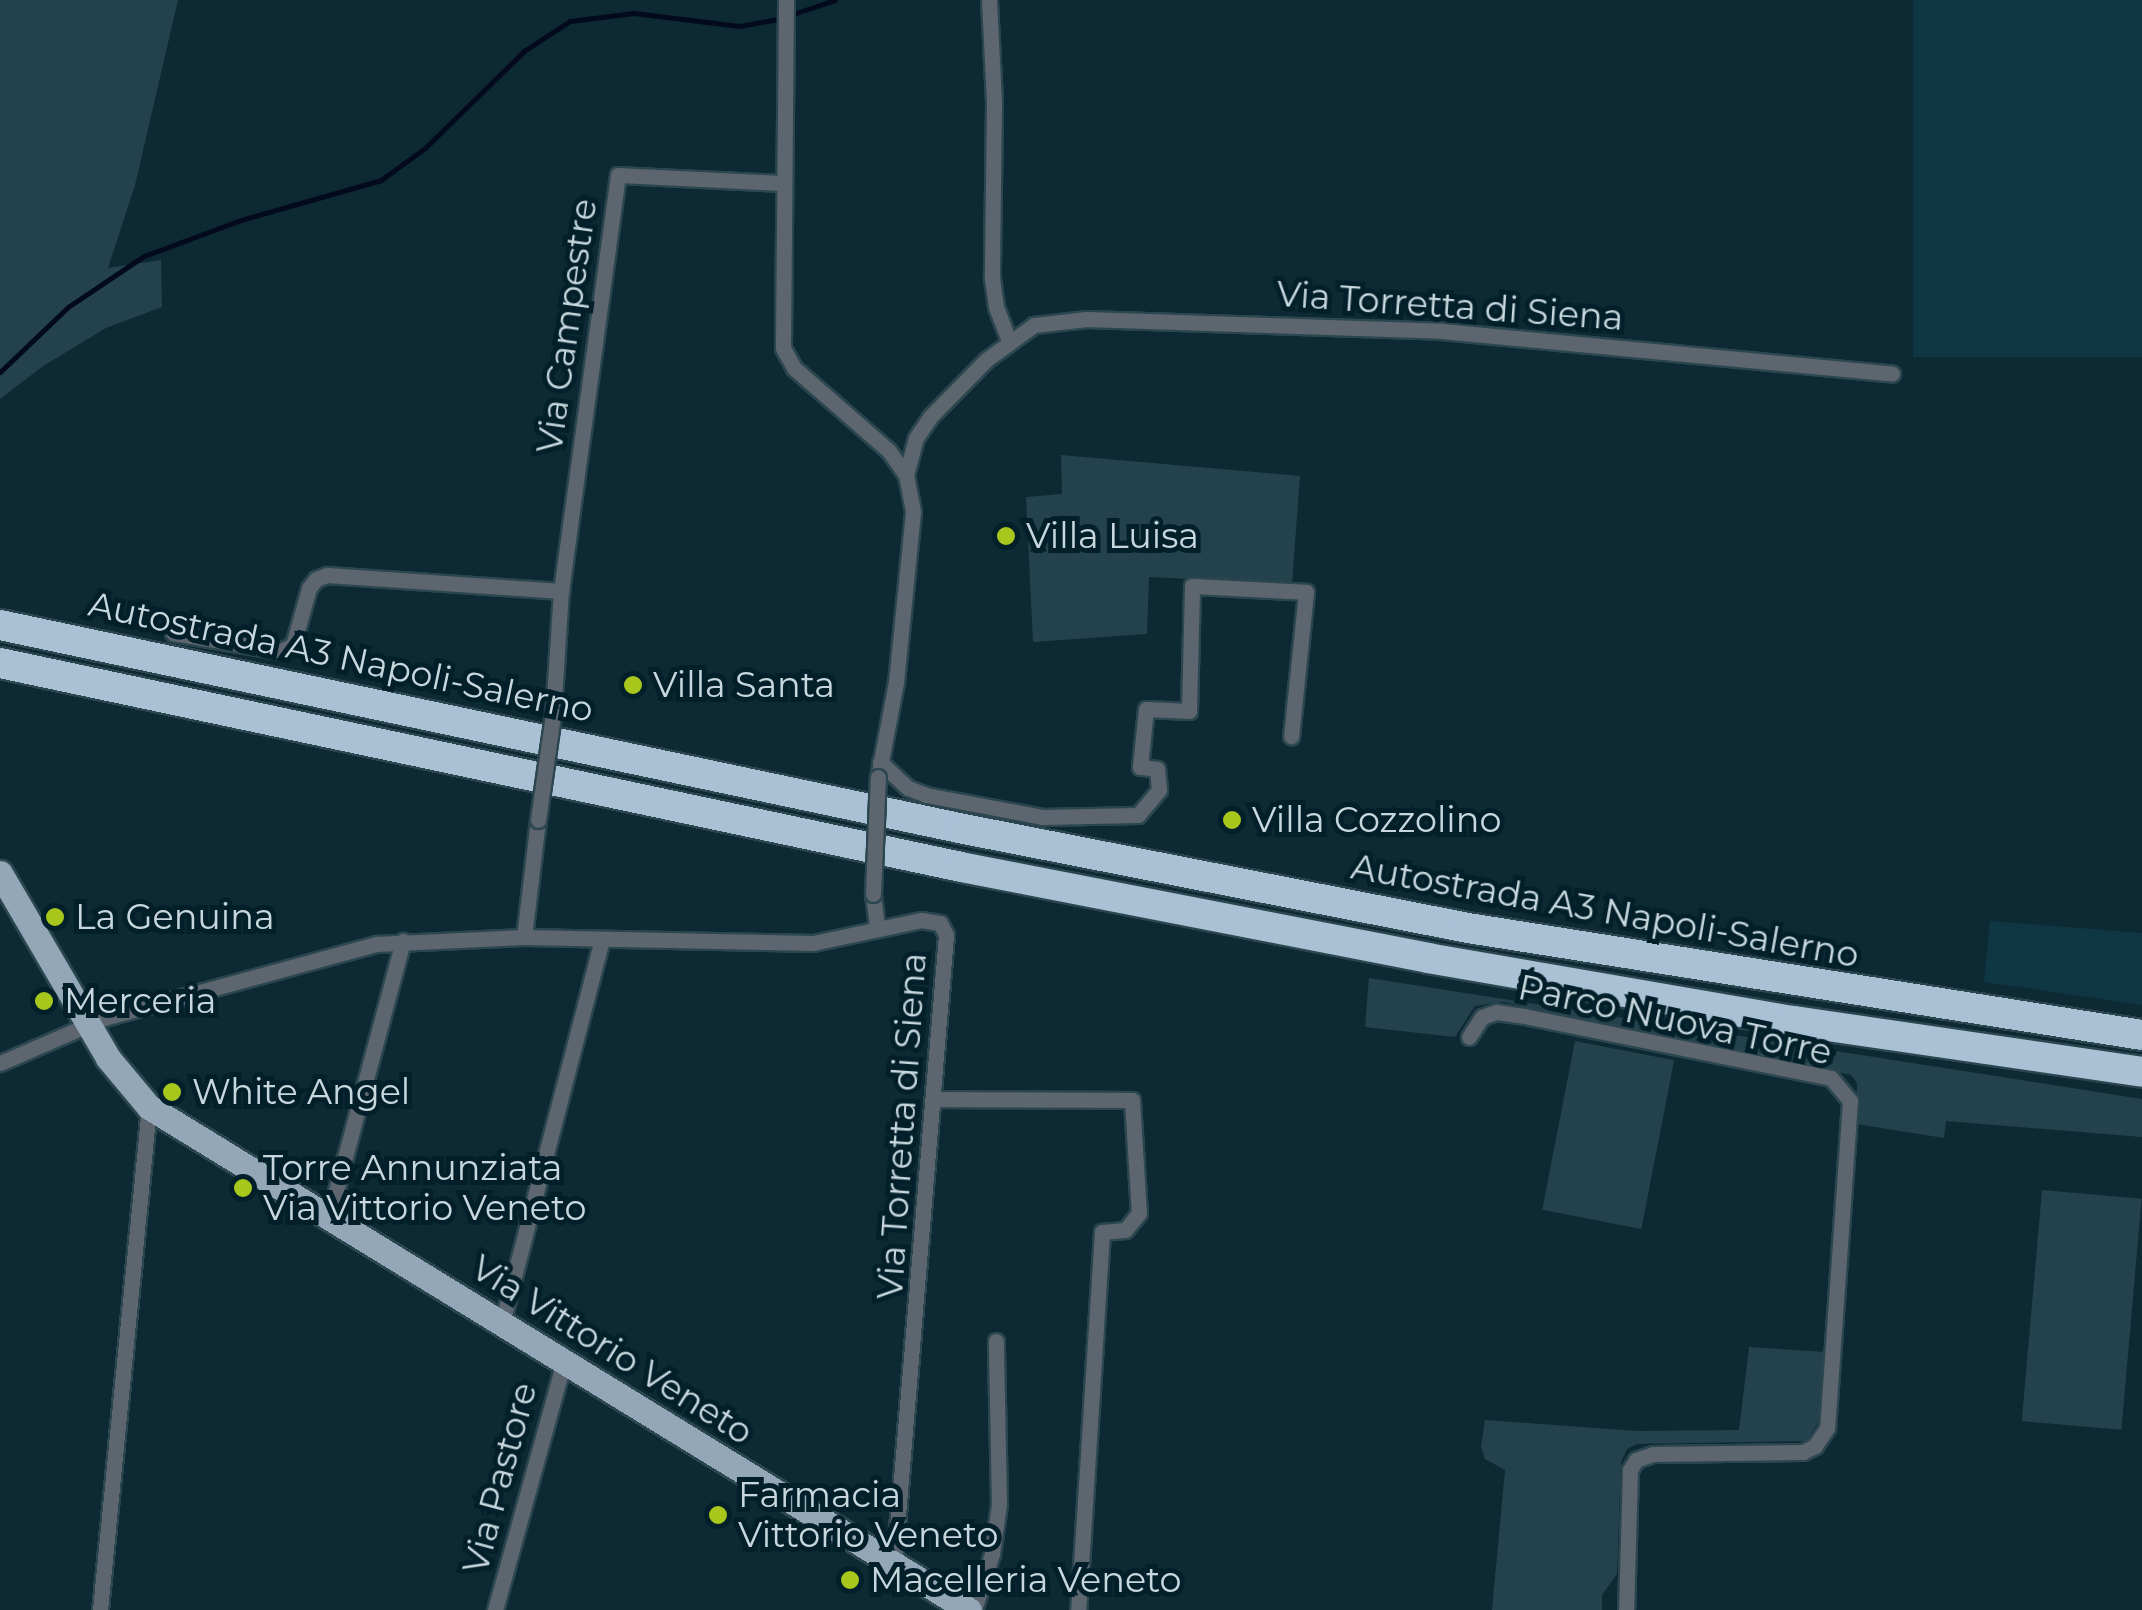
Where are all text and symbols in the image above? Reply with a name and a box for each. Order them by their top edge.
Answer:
street label: Via Campestre [528,196,606,456]
street label: Via Torretta di Siena [1275,273,1625,339]
place label: Villa Luisa [1026,515,1199,557]
marker: Villa Luisa [995,525,1017,547]
street label: Autostrada A3 Napoli-Salerno [85,583,597,731]
place label: Villa Santa [653,664,835,706]
marker: Villa Santa [622,674,644,696]
place label: Villa Cozzolino [1252,799,1501,841]
marker: Villa Cozzolino [1221,809,1243,831]
street label: Autostrada A3 Napoli-Salerno [1348,846,1862,976]
place label: La Genuina [75,896,275,938]
marker: La Genuina [44,906,66,928]
street label: Via Torretta di Siena [869,951,935,1301]
street label: Parco Nuova Torre [1514,966,1836,1074]
place label: Merceria [64,980,217,1022]
marker: Merceria [33,990,55,1012]
place label: White Angel [192,1071,410,1113]
marker: White Angel [161,1081,183,1103]
place label: Torre Annunziata Via Vittorio Veneto [263,1147,586,1229]
marker: Torre Annunziata Via Vittorio Veneto [232,1177,254,1199]
street label: Via Vittorio Veneto [464,1246,760,1454]
street label: Via Pastore [454,1378,546,1578]
place label: Farmacia Vittorio Veneto [738,1474,998,1556]
marker: Farmacia Vittorio Veneto [707,1504,729,1526]
place label: Macelleria Veneto [870,1559,1182,1601]
marker: Macelleria Veneto [839,1569,861,1591]

